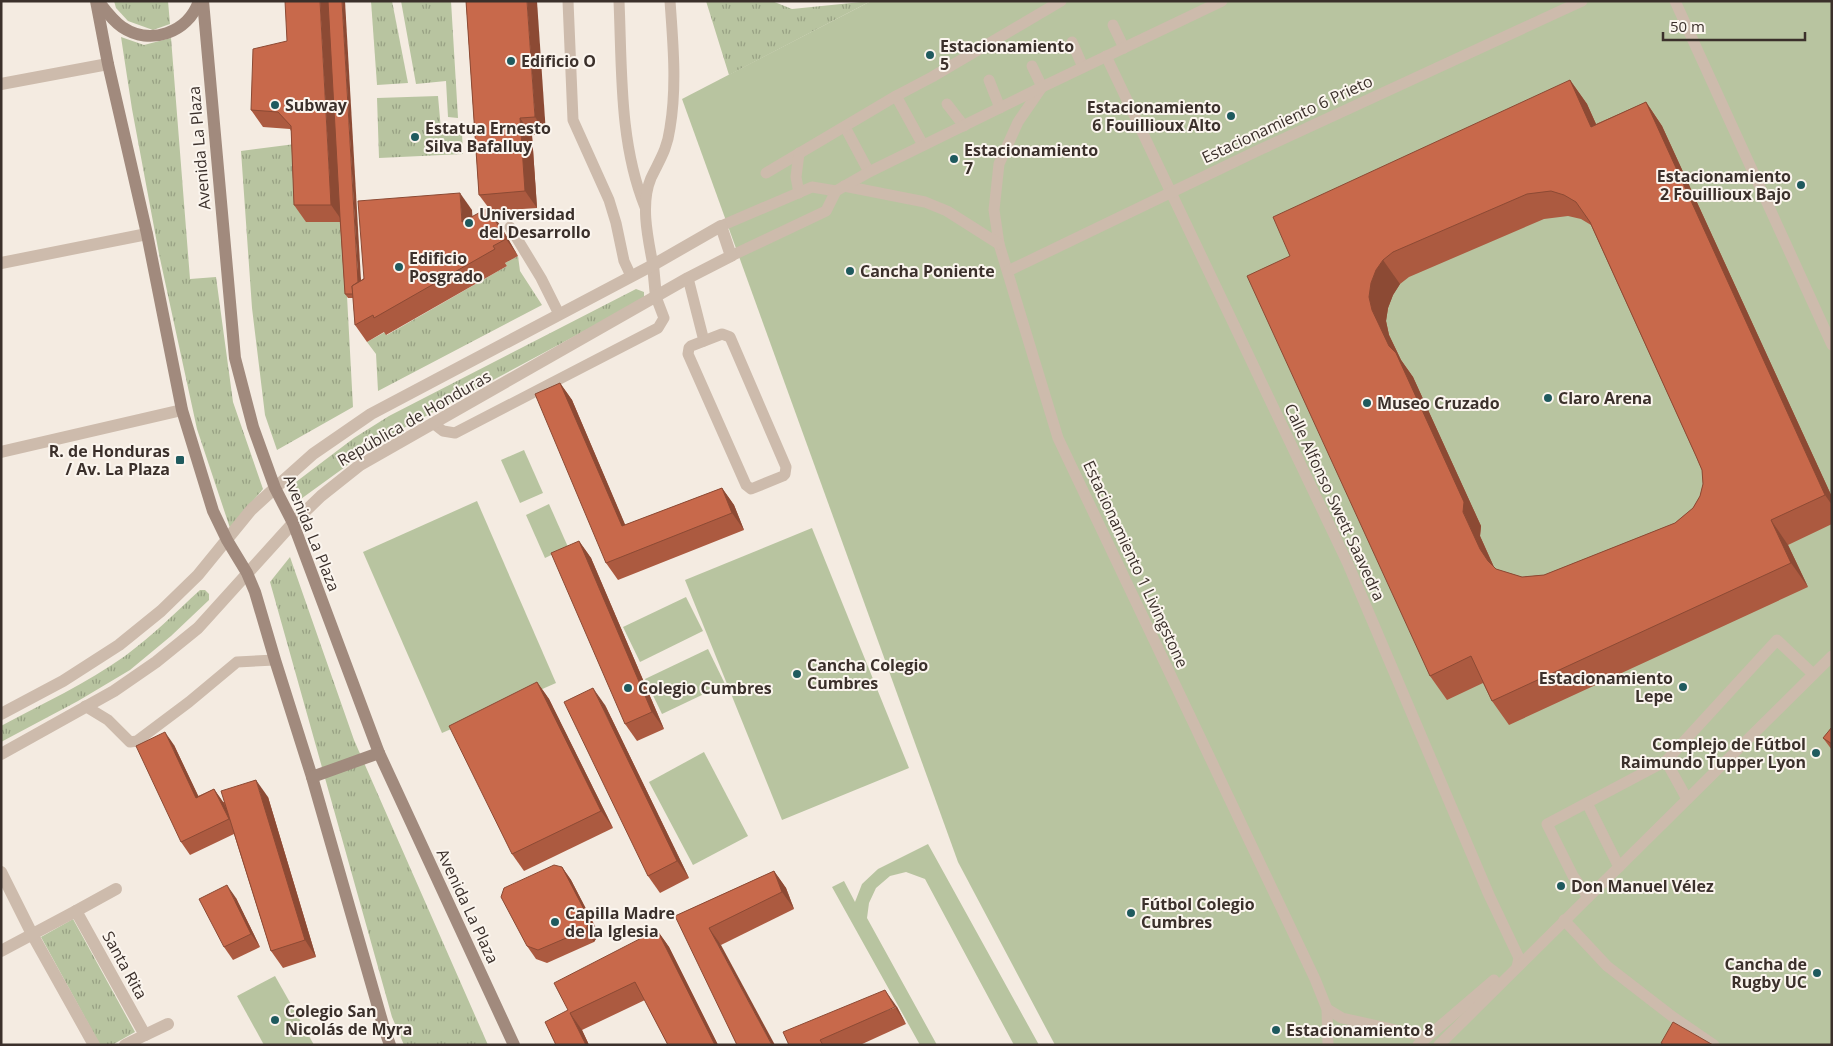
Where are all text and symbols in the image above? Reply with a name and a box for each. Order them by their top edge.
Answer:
scale bar [1663,10,1806,42]
text: 50 m [1670,16,1705,36]
place label: Estacionamiento 5 [940,35,1074,75]
marker: Estacionamiento 5 [924,49,936,61]
place label: Edificio O [521,50,596,72]
marker: Edificio O [505,55,517,67]
street label: Estacionamiento 6 Prieto [1198,70,1376,168]
street label: Avenida La Plaza [183,85,215,211]
place label: Subway [285,94,348,116]
place label: Estacionamiento 6 Fouillioux Alto [1087,96,1221,136]
marker: Subway [269,99,281,111]
marker: Estacionamiento 6 Fouillioux Alto [1225,110,1237,122]
place label: Estatua Ernesto Silva Bafalluy [425,117,551,157]
marker: Estatua Ernesto Silva Bafalluy [409,131,421,143]
place label: Estacionamiento 7 [964,139,1098,179]
marker: Estacionamiento 7 [948,153,960,165]
place label: Estacionamiento 2 Fouillioux Bajo [1657,165,1791,205]
marker: Estacionamiento 2 Fouillioux Bajo [1795,179,1807,191]
place label: Universidad del Desarrollo [479,203,591,243]
marker: Universidad del Desarrollo [463,217,475,229]
place label: Edificio Posgrado [409,247,483,287]
place label: Cancha Poniente [860,260,995,282]
marker: Edificio Posgrado [393,261,405,273]
marker: Cancha Poniente [844,265,856,277]
street label: República de Honduras [333,365,495,471]
place label: Claro Arena [1558,387,1652,409]
place label: Museo Cruzado [1377,392,1500,414]
marker: Claro Arena [1542,392,1554,404]
marker: Museo Cruzado [1361,397,1373,409]
street label: Calle Alfonso Swett Saavedra [1280,400,1390,604]
place label: R. de Honduras / Av. La Plaza [49,440,170,480]
marker: R. de Honduras / Av. La Plaza [174,454,186,466]
street label: Estacionamiento 1 Livingstone [1078,457,1194,671]
street label: Avenida La Plaza [279,471,345,595]
place label: Cancha Colegio Cumbres [807,654,928,694]
place label: Estacionamiento Lepe [1539,667,1673,707]
marker: Cancha Colegio Cumbres [791,668,803,680]
place label: Colegio Cumbres [638,677,772,699]
marker: Estacionamiento Lepe [1677,681,1689,693]
marker: Colegio Cumbres [622,682,634,694]
place label: Complejo de Fútbol Raimundo Tupper Lyon [1620,733,1806,773]
marker: Complejo de Fútbol Raimundo Tupper Lyon [1810,747,1822,759]
street label: Avenida La Plaza [432,845,504,967]
place label: Don Manuel Vélez [1571,875,1714,897]
marker: Don Manuel Vélez [1555,880,1567,892]
place label: Fútbol Colegio Cumbres [1141,893,1255,933]
place label: Capilla Madre de la Iglesia [565,902,675,942]
marker: Fútbol Colegio Cumbres [1125,907,1137,919]
marker: Capilla Madre de la Iglesia [549,916,561,928]
street label: Santa Rita [97,927,153,1003]
place label: Cancha de Rugby UC [1724,953,1807,993]
marker: Cancha de Rugby UC [1811,967,1823,979]
place label: Colegio San Nicolás de Myra [285,1000,413,1040]
marker: Colegio San Nicolás de Myra [269,1014,281,1026]
place label: Estacionamiento 8 [1286,1019,1433,1041]
marker: Estacionamiento 8 [1270,1024,1282,1036]

